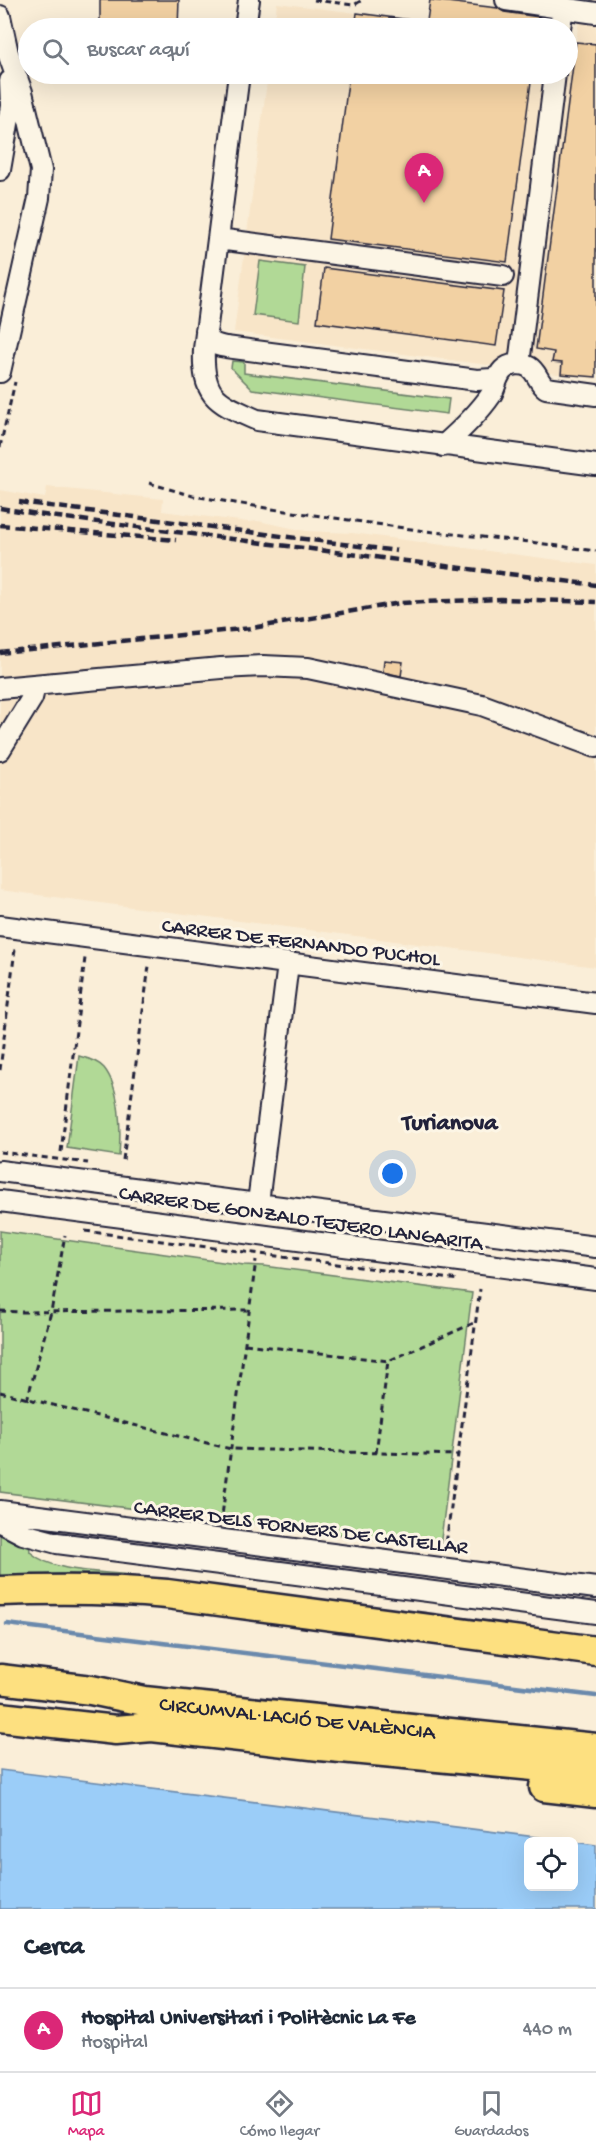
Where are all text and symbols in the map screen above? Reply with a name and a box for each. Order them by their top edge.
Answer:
search box [18,18,578,84]
icon: search [39,35,72,68]
text: Buscar aquí [87,38,190,64]
pin: A [404,154,444,203]
street label: CARRER DE FERNANDO PUCHOL [160,915,442,974]
district label: Turianova [400,1110,499,1139]
your location [378,1159,407,1188]
street label: CARRER DE GONZALO TEJERO LANGARITA [117,1183,486,1259]
street label: CARRER DELS FORNERS DE CASTELLAR [132,1497,470,1562]
street label: CIRCUMVAL·LACIÓ DE VALÈNCIA [158,1694,438,1747]
map controls [524,1837,578,1891]
button: locate [524,1837,578,1891]
text: Cerca [24,1933,84,1964]
text: Hospital Universitari i Politècnic La Fe [81,2006,416,2032]
text: A [38,2019,49,2042]
text: 440 m [523,2019,572,2042]
text: Hospital [81,2032,148,2055]
tab: Mapa [68,2087,104,2142]
tab: Cómo llegar [240,2087,319,2142]
tab: Guardados [454,2087,528,2142]

